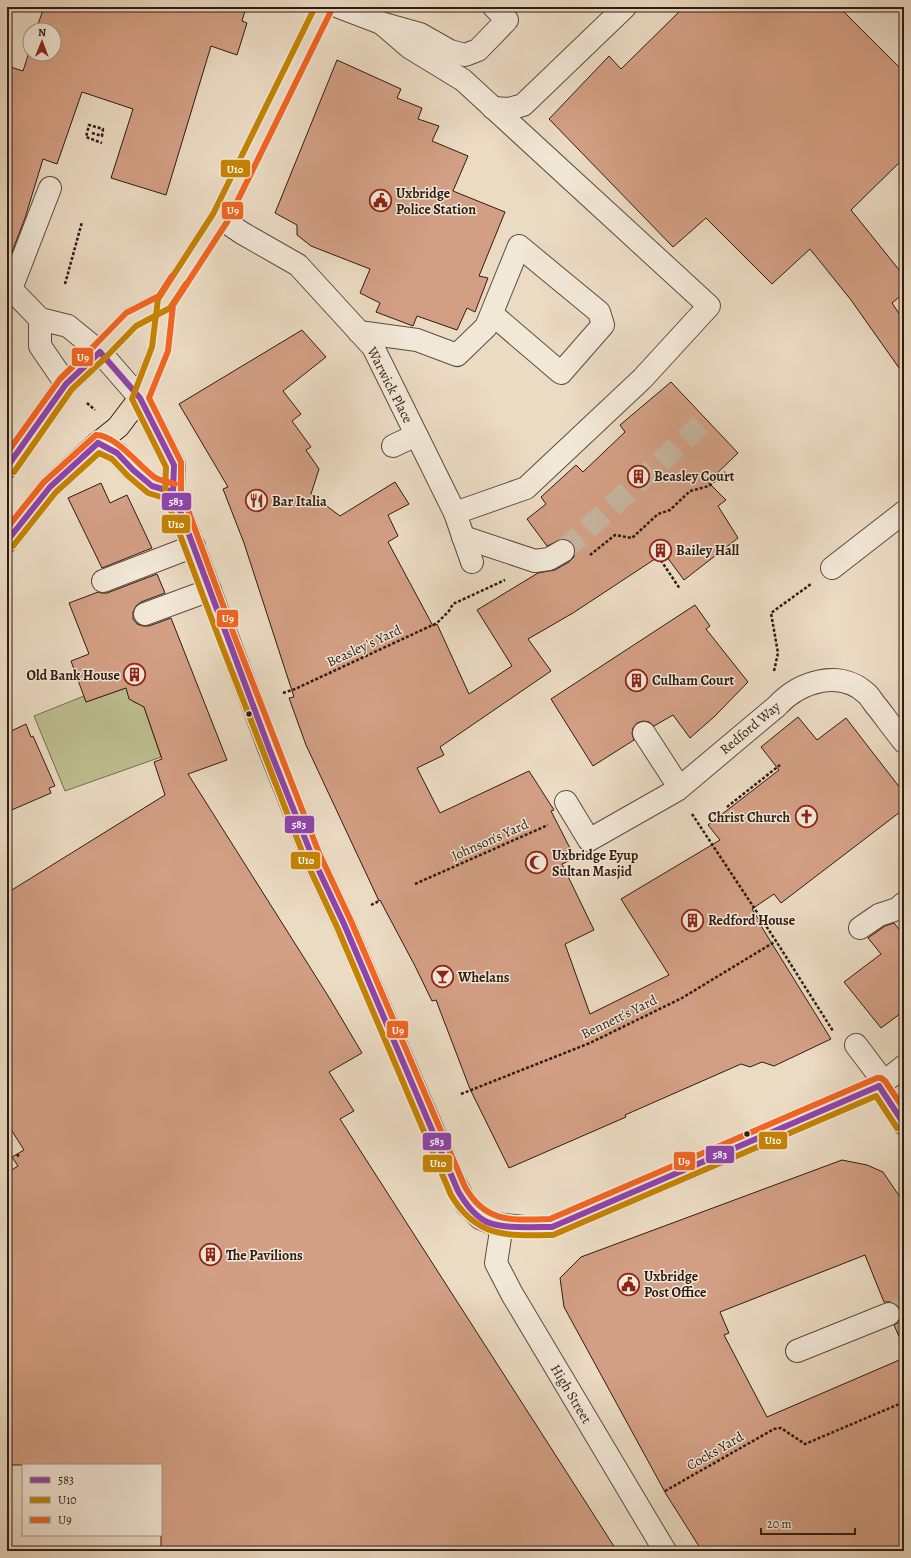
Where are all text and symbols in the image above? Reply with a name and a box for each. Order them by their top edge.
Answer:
north arrow [22,22,62,62]
text: N [38,25,46,40]
line badge: U10 [220,159,251,178]
text: U10 [227,162,244,177]
place label: Uxbridge Police Station [396,184,476,219]
public building icon: Uxbridge Police Station [367,188,393,214]
line badge: U9 [221,201,244,220]
text: U9 [227,203,239,218]
street label: Warwick Place [362,343,417,426]
line badge: U9 [71,347,94,367]
text: U9 [77,350,89,365]
building icon: Beasley Court [626,463,652,489]
place label: Beasley Court [654,467,735,486]
restaurant icon: Bar Italia [244,488,270,514]
line badge: 583 [161,492,192,511]
place label: Bar Italia [272,492,327,511]
text: 583 [169,494,184,509]
line badge: U10 [161,514,191,534]
text: U10 [168,517,185,532]
building icon: Bailey Hall [648,537,674,563]
place label: Bailey Hall [676,541,739,560]
line badge: U9 [216,609,239,628]
text: U9 [222,611,234,626]
street label: Beasley's Yard [324,620,405,672]
building icon: Old Bank House [122,662,148,688]
place label: Old Bank House [27,666,121,685]
building icon: Culham Court [623,667,649,693]
place label: Culham Court [652,671,734,690]
street label: Redford Way [716,697,785,759]
unlabelled marker [244,709,254,719]
church icon: Christ Church [793,804,819,830]
place label: Christ Church [708,808,790,827]
street label: Johnson's Yard [449,814,532,865]
line badge: 583 [284,815,315,834]
text: 583 [292,817,307,832]
place label: Uxbridge Eyup Sultan Masjid [552,846,639,881]
mosque icon: Uxbridge Eyup Sultan Masjid [523,850,549,876]
line badge: U10 [290,851,321,870]
text: U10 [298,853,315,868]
building icon: Redford House [680,907,706,933]
place label: Redford House [708,911,796,930]
bar icon: Whelans [429,964,455,990]
place label: Whelans [457,968,510,987]
street label: Bennett's Yard [578,990,661,1044]
line badge: U9 [386,1020,409,1039]
text: U9 [392,1023,404,1038]
unlabelled marker [742,1129,752,1139]
line badge: U10 [758,1131,788,1150]
line badge: 583 [422,1132,452,1151]
text: U10 [765,1133,782,1148]
text: 583 [430,1134,445,1149]
line badge: 583 [705,1145,735,1164]
text: 583 [713,1147,728,1162]
line badge: U9 [673,1151,696,1171]
line badge: U10 [422,1154,453,1173]
text: U9 [678,1154,690,1169]
text: U10 [430,1156,447,1171]
building icon: The Pavilions [198,1242,224,1268]
place label: The Pavilions [226,1246,303,1265]
place label: Uxbridge Post Office [644,1267,707,1302]
public building icon: Uxbridge Post Office [616,1271,642,1297]
street label: High Street [546,1361,596,1428]
street label: Cocks Yard [683,1427,747,1475]
legend [22,1464,162,1536]
text: 583 [58,1472,74,1488]
text: U10 [58,1492,77,1508]
scale bar [761,1510,855,1536]
text: U9 [58,1512,72,1528]
text: 20 m [767,1516,791,1532]

